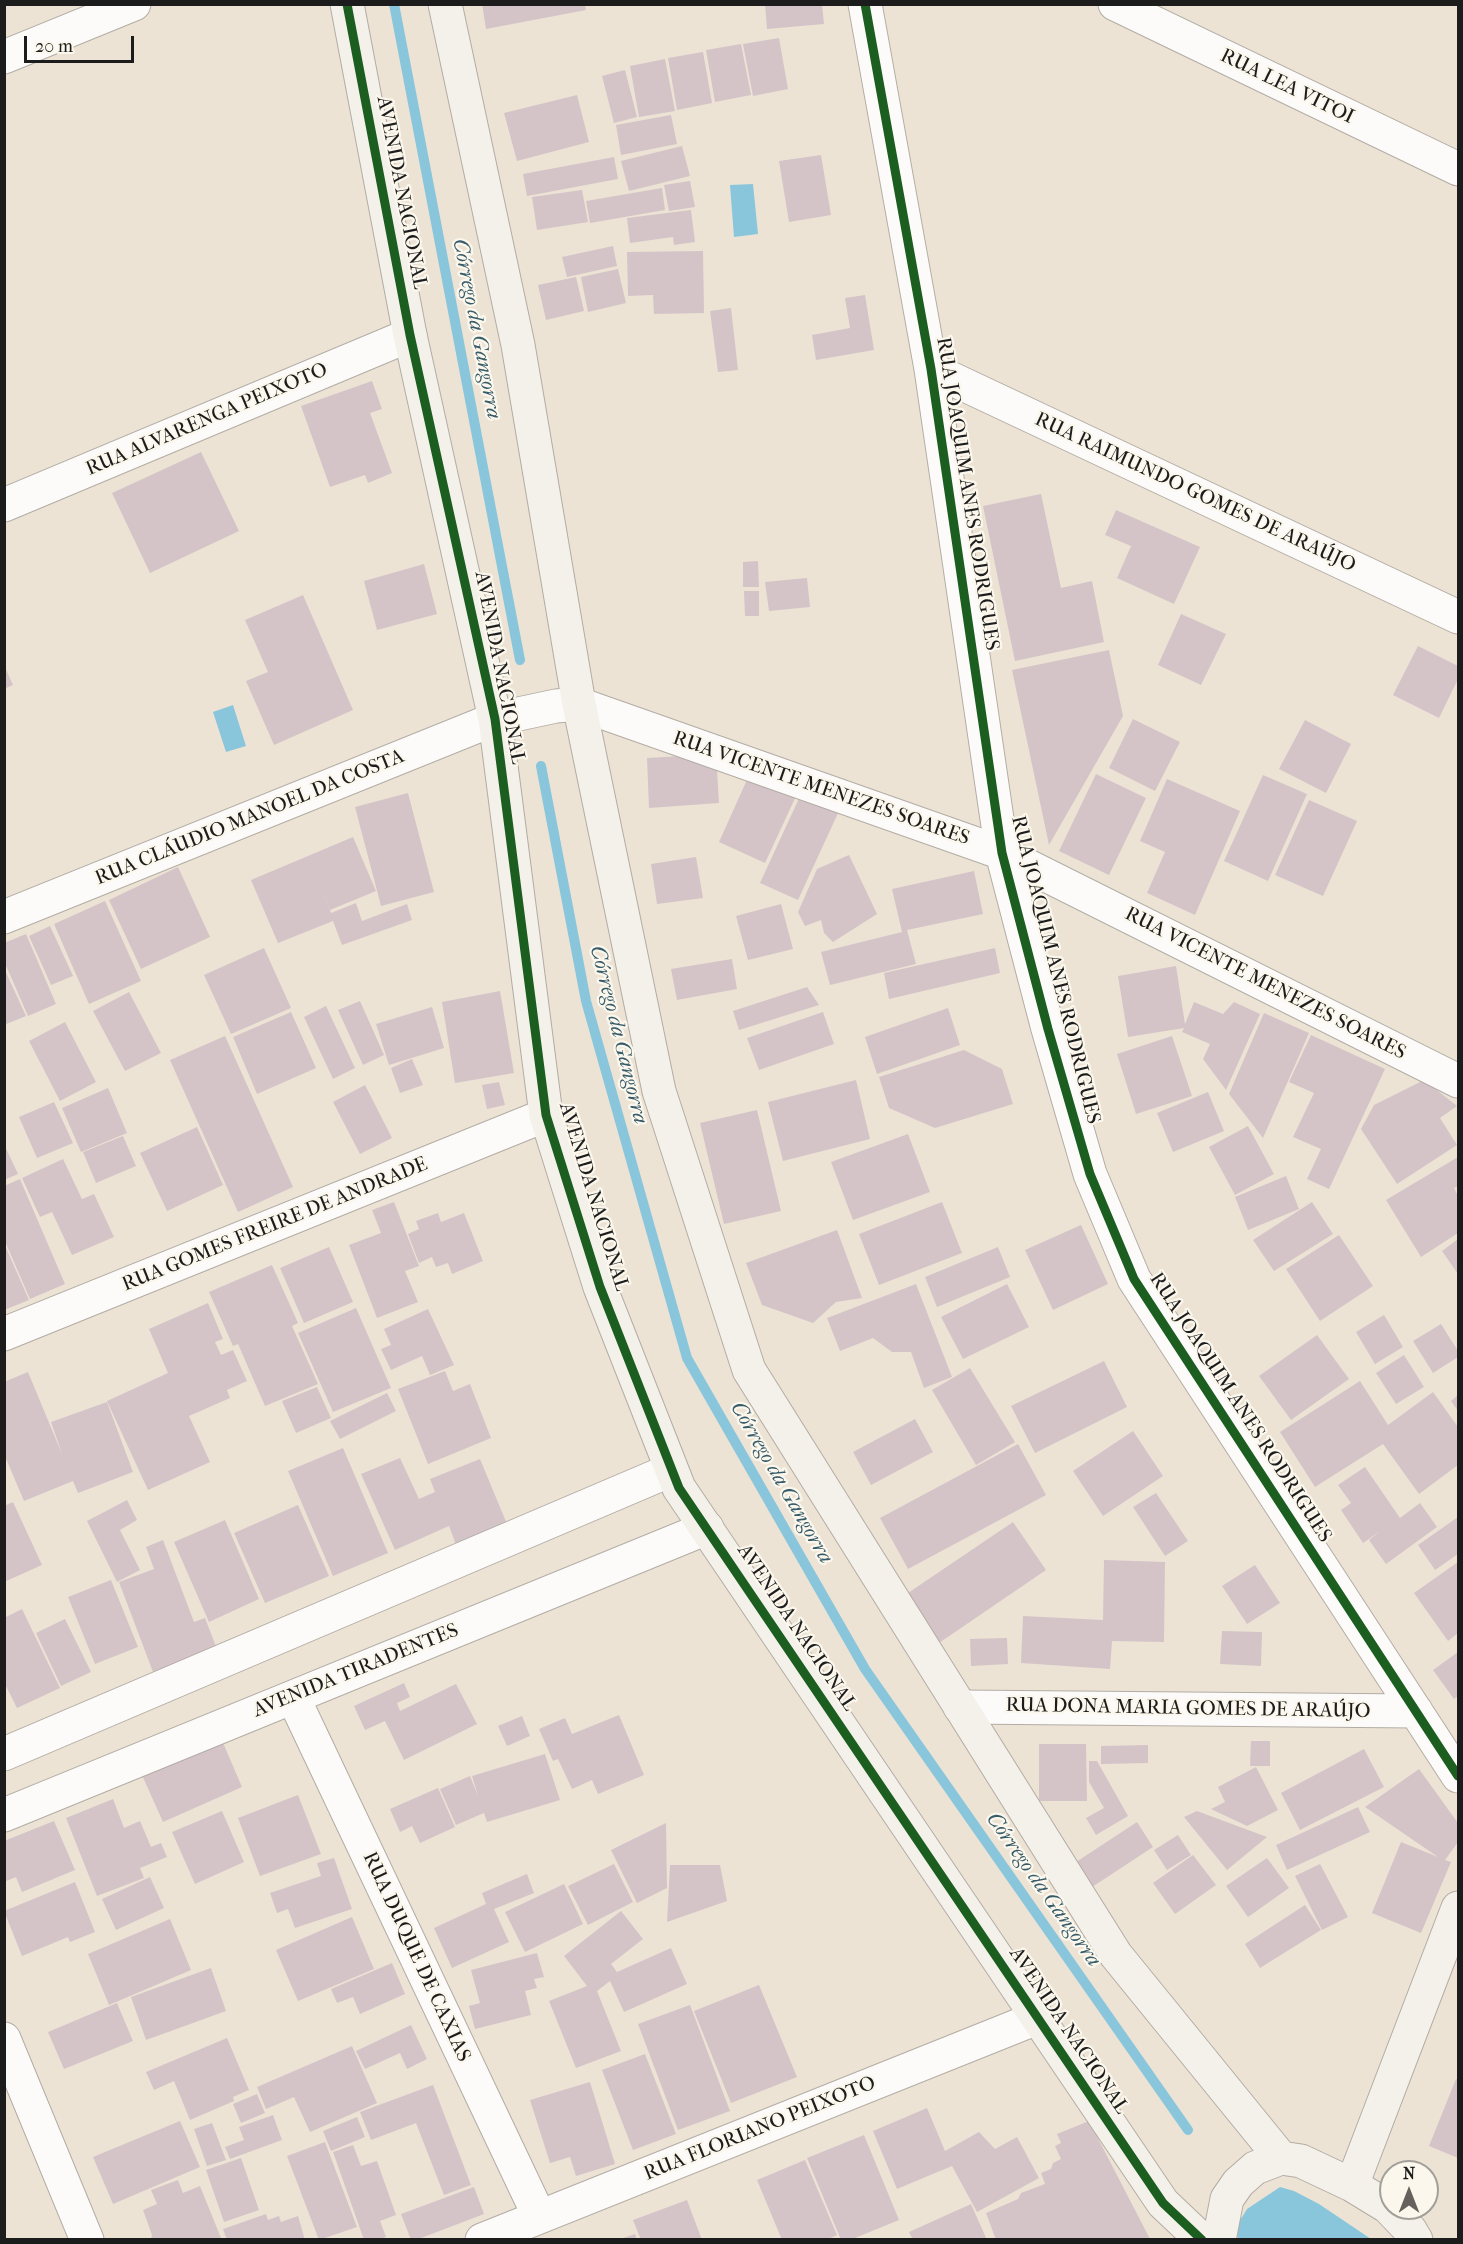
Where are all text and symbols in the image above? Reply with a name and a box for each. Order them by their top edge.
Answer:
scale bar [27,24,136,62]
text: 20 m [35,36,73,57]
street label: RUA LEA VITOI [1216,44,1358,130]
street label: AVENIDA NACIONAL [371,95,431,291]
water label: Córrego da Gangorra [446,237,506,421]
street label: RUA JOAQUIM ANES RODRIGUES [930,336,1004,652]
street label: RUA ALVARENGA PEIXOTO [83,358,331,482]
street label: RUA RAIMUNDO GOMES DE ARAÚJO [1031,408,1359,578]
street label: AVENIDA NACIONAL [469,570,529,766]
street label: RUA VICENTE MENEZES SOARES [670,727,972,851]
street label: RUA CLÁUDIO MANOEL DA COSTA [92,745,408,891]
street label: RUA JOAQUIM ANES RODRIGUES [1005,813,1105,1127]
street label: RUA VICENTE MENEZES SOARES [1120,902,1410,1066]
water label: Córrego da Gangorra [584,943,652,1127]
street label: AVENIDA NACIONAL [553,1100,633,1294]
street label: RUA GOMES FREIRE DE ANDRADE [119,1153,431,1297]
street label: RUA JOAQUIM ANES RODRIGUES [1144,1269,1336,1547]
water label: Córrego da Gangorra [724,1398,838,1568]
street label: AVENIDA NACIONAL [731,1540,861,1716]
street label: AVENIDA TIRADENTES [250,1619,462,1723]
street label: RUA DONA MARIA GOMES DE ARAÚJO [1005,1694,1371,1724]
water label: Córrego da Gangorra [980,1808,1106,1972]
street label: RUA DUQUE DE CAXIAS [357,1848,475,2066]
street label: AVENIDA NACIONAL [1003,1943,1133,2119]
street label: RUA FLORIANO PEIXOTO [641,2072,879,2186]
north arrow [1379,2160,1439,2220]
text: N [1403,2164,1415,2183]

